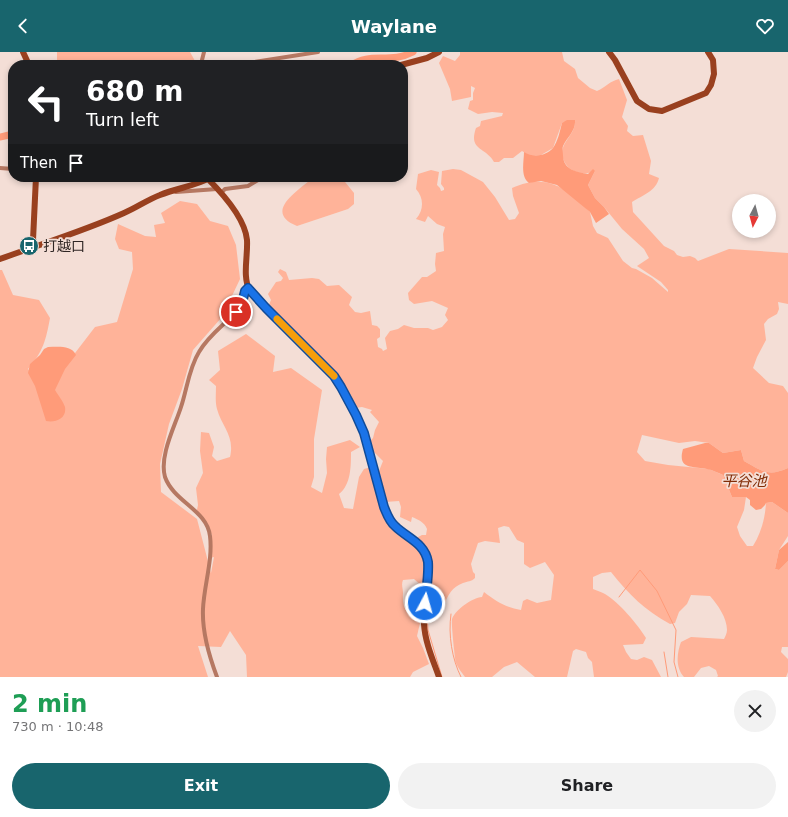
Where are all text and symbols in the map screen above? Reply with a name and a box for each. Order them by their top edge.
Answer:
icon: back [12,15,34,37]
icon: heart [754,15,776,37]
text: Waylane [351,16,437,37]
text: 680 m [86,75,183,108]
icon: left [20,76,72,128]
text: Turn left [86,109,159,130]
icon: arrive [65,152,87,174]
text: Then [20,154,57,172]
north arrow [732,194,776,238]
map controls [732,194,776,238]
bus stop icon: 打越口 [18,235,40,257]
place label: 打越口 [43,238,85,254]
pin [219,295,253,329]
icon: arrive [225,301,247,323]
water label: 平谷池 [721,472,768,490]
position arrow [404,582,446,624]
text: 2 min [12,690,87,718]
button: close [734,690,776,732]
text: 730 m · 10:48 [12,719,103,734]
button: Exit [12,763,390,809]
button: Share [398,763,776,809]

